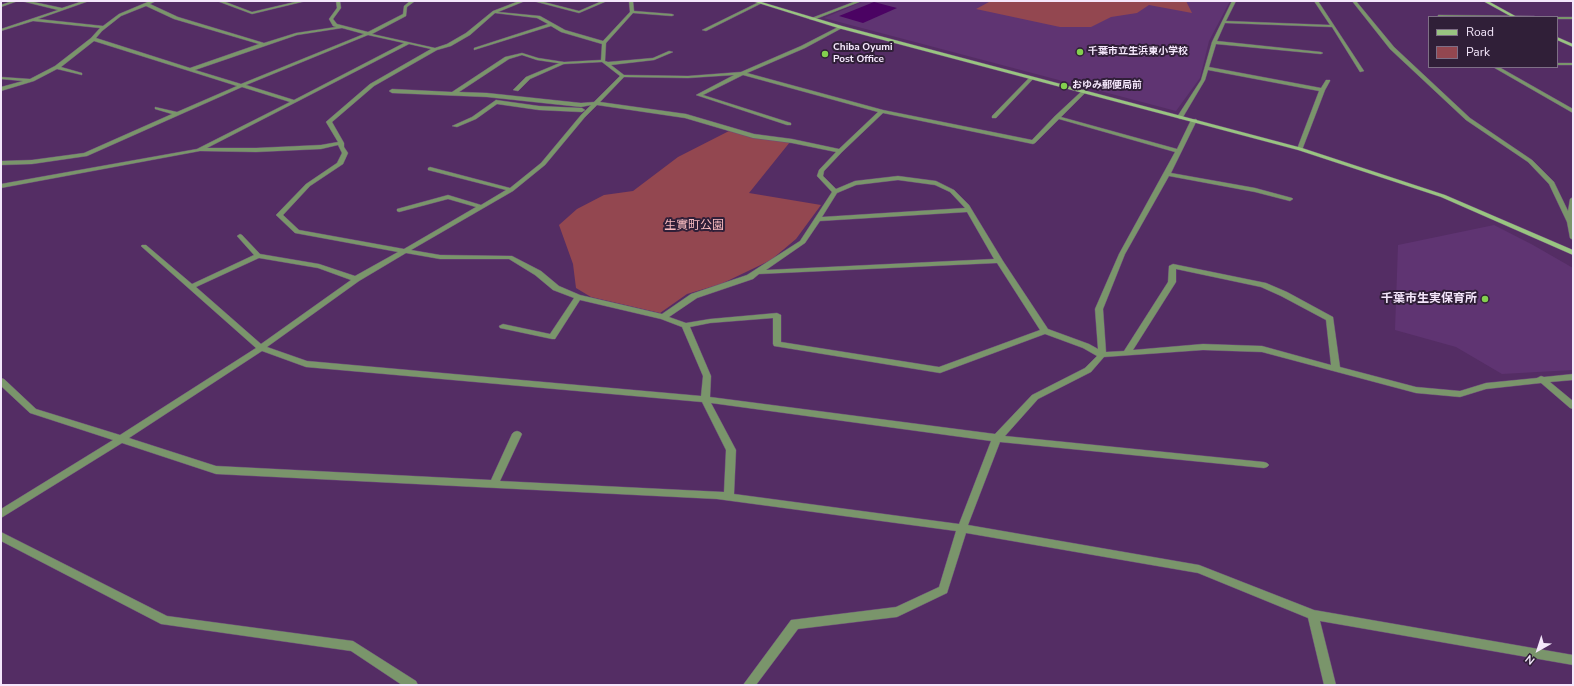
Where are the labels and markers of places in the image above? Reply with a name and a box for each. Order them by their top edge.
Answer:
place label: Chiba Oyumi Post Office [833,42,893,66]
place label: 千葉市立生浜東小学校 [1088,46,1188,58]
marker: 千葉市立生浜東小学校 [1075,47,1085,57]
marker: Chiba Oyumi Post Office [820,49,830,59]
place label: おゆみ郵便局前 [1072,80,1142,92]
marker: おゆみ郵便局前 [1059,81,1069,91]
place label: 千葉市生実保育所 [1381,292,1477,306]
marker: 千葉市生実保育所 [1480,294,1490,304]

